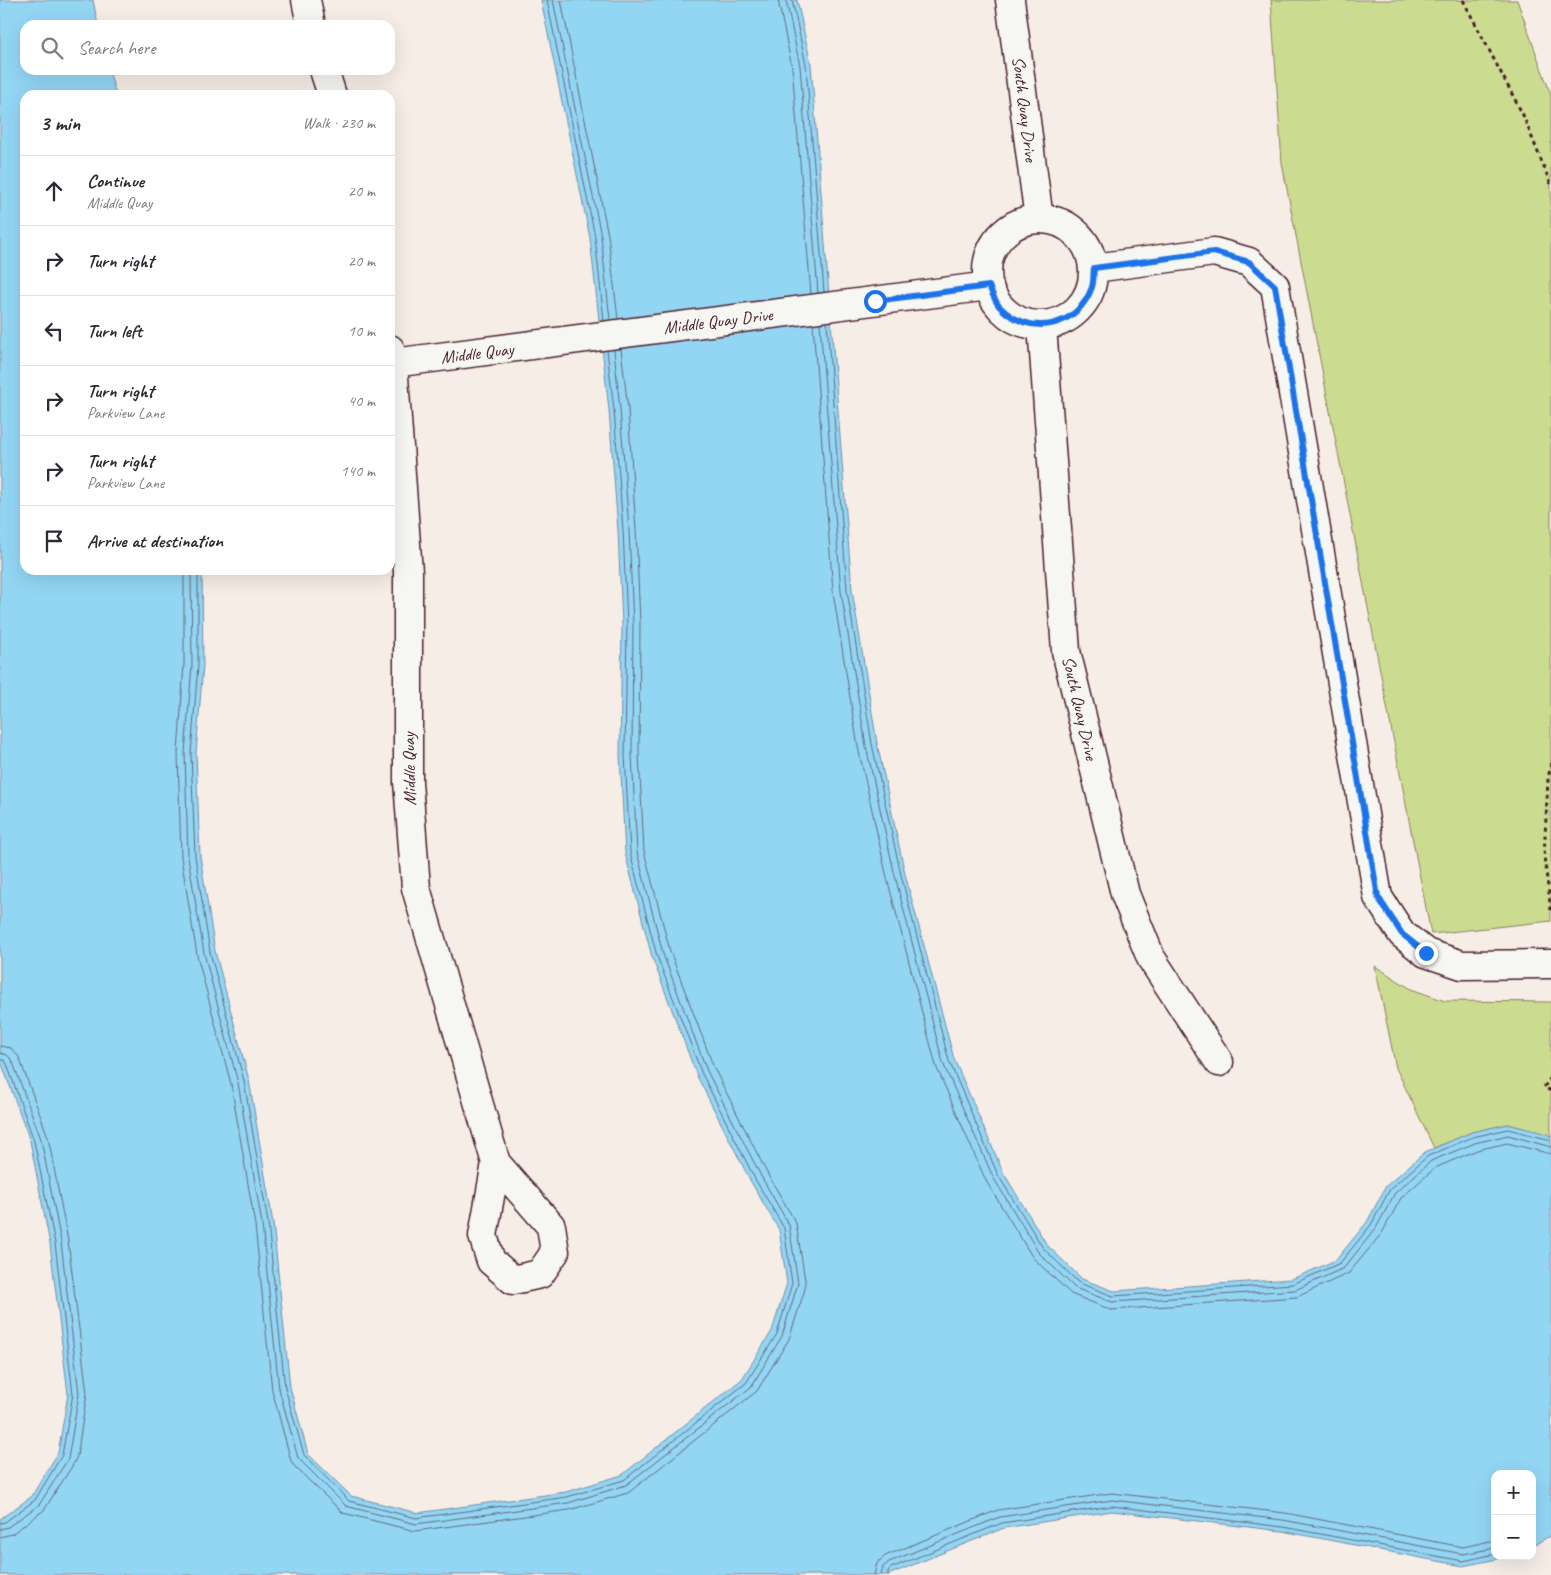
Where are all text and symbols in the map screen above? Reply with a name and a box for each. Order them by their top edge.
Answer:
search box [20,20,395,75]
icon: search [38,34,66,62]
text: Search here [78,36,155,60]
street label: South Quay Drive [1008,55,1043,164]
text: 3 min [40,110,80,136]
text: Walk · 230 m [303,113,375,133]
text: Continue [87,169,144,193]
icon: ahead [40,177,68,205]
text: 20 m [348,181,375,201]
text: Middle Quay [87,193,152,213]
icon: right [40,247,68,275]
text: Turn right [87,249,154,273]
text: 20 m [348,251,375,271]
route start [864,290,887,313]
street label: Middle Quay Drive [662,303,775,339]
icon: left [40,317,68,345]
text: Turn left [87,319,142,343]
text: 10 m [348,321,375,341]
street label: Middle Quay [439,337,517,368]
text: Turn right [87,379,154,403]
icon: right [40,387,68,415]
text: 40 m [348,391,375,411]
text: Parkview Lane [87,403,164,423]
text: Turn right [87,449,154,473]
icon: right [40,457,68,485]
text: 140 m [341,461,375,481]
text: Parkview Lane [87,473,164,493]
icon: arrive [40,527,68,555]
text: Arrive at destination [87,529,223,553]
street label: South Quay Drive [1057,654,1103,763]
street label: Middle Quay [397,730,421,806]
route end [1415,942,1438,965]
map controls [1491,1470,1536,1560]
button: + [1491,1470,1536,1515]
button: − [1491,1515,1536,1560]

